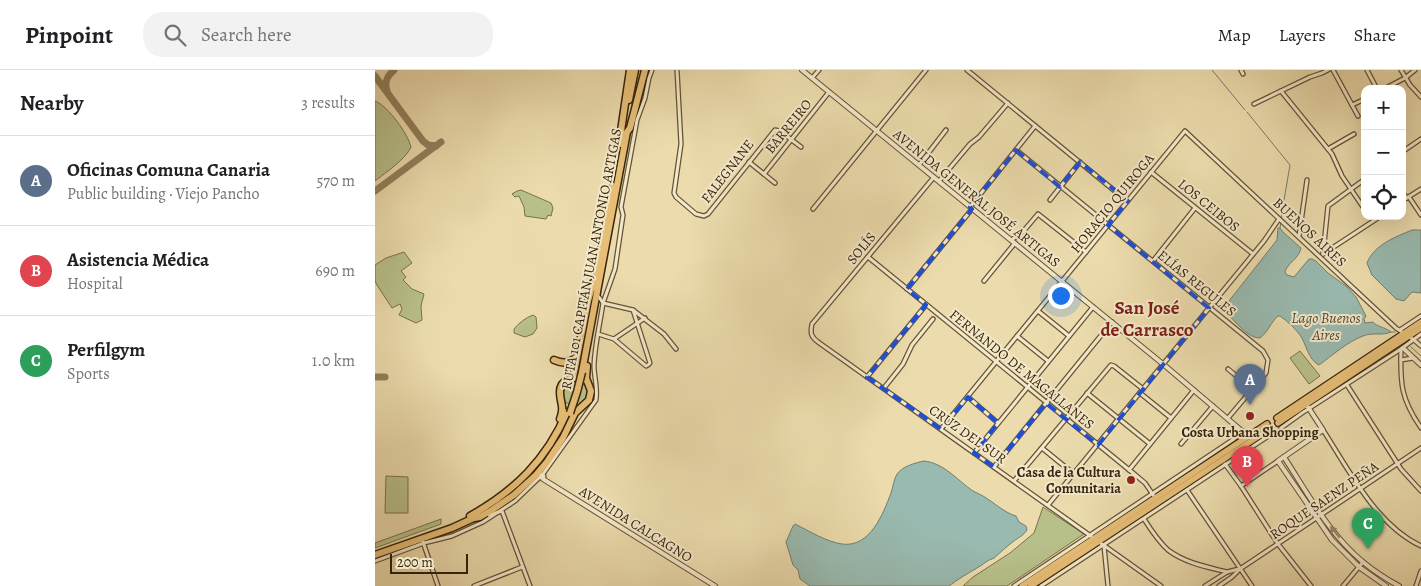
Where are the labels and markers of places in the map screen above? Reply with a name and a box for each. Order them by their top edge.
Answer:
pin: A [1234,364,1266,405]
marker: Costa Urbana Shopping [1244,410,1256,422]
place label: Costa Urbana Shopping [1181,423,1319,442]
pin: B [1231,446,1263,487]
place label: Casa de la Cultura Comunitaria [1017,463,1121,498]
marker: Casa de la Cultura Comunitaria [1125,474,1137,486]
pin: C [1352,508,1384,549]

